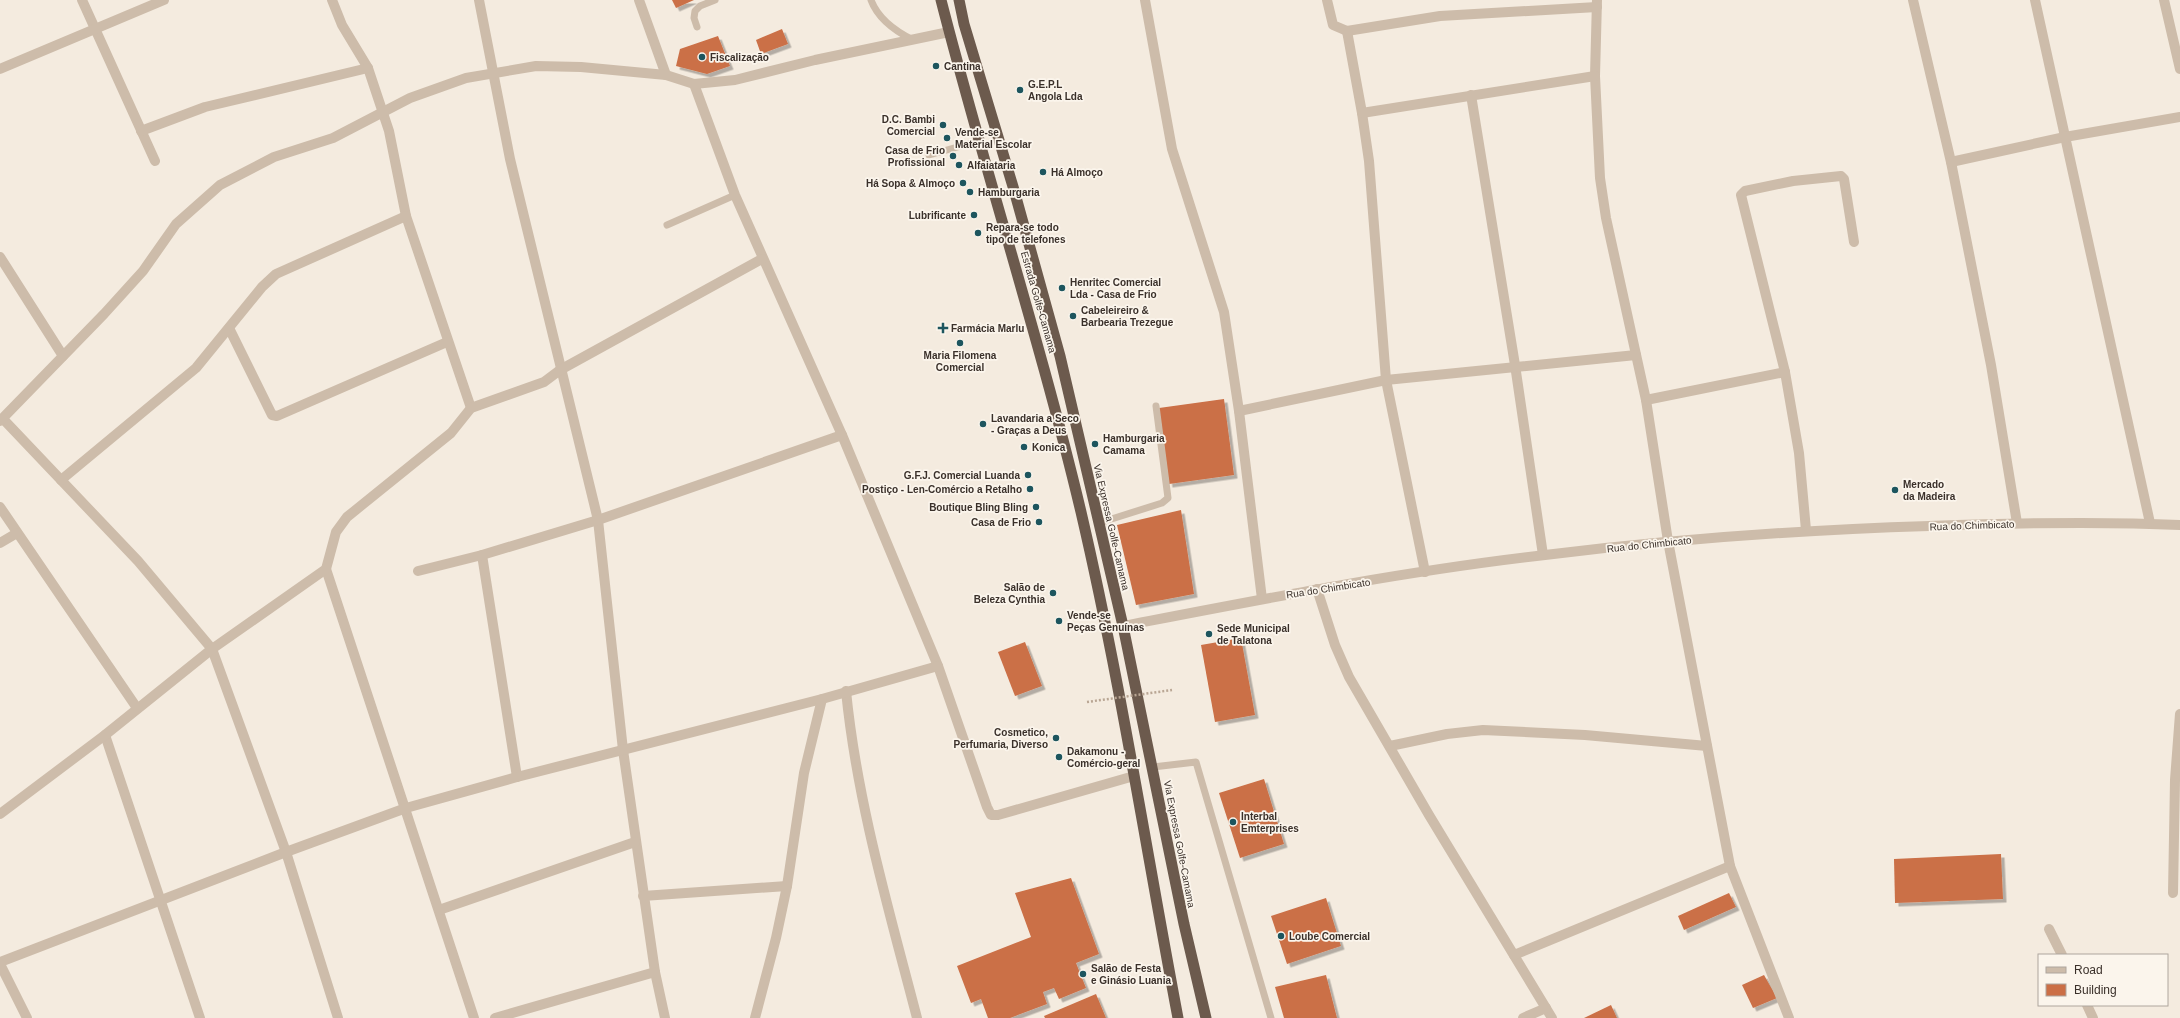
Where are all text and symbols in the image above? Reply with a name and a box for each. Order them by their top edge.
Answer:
marker: Fiscalização [697,52,707,62]
place label: Fiscalização [710,52,769,63]
marker: Cantina [931,61,941,71]
place label: Cantina [944,61,981,72]
place label: G.E.P.L Angola Lda [1028,79,1083,102]
marker: G.E.P.L Angola Lda [1015,85,1025,95]
place label: D.C. Bambi Comercial [882,114,935,137]
marker: D.C. Bambi Comercial [938,120,948,130]
place label: Vende-se Material Escolar [955,127,1032,150]
marker: Vende-se Material Escolar [942,133,952,143]
place label: Casa de Frio Profissional [885,145,945,168]
marker: Casa de Frio Profissional [948,151,958,161]
marker: Alfaiataria [954,160,964,170]
place label: Alfaiataria [967,160,1016,171]
marker: Há Almoço [1038,167,1048,177]
place label: Há Almoço [1051,167,1103,178]
place label: Há Sopa & Almoço [866,178,955,189]
marker: Há Sopa & Almoço [958,178,968,188]
marker: Hamburgaria [965,187,975,197]
place label: Hamburgaria [978,187,1040,198]
place label: Lubrificante [909,210,966,221]
marker: Lubrificante [969,210,979,220]
place label: Repara-se todo tipo de telefones [986,222,1066,245]
marker: Repara-se todo tipo de telefones [973,228,983,238]
street label: Estrada Golfe-Camama [1019,250,1058,355]
place label: Henritec Comercial Lda - Casa de Frio [1070,277,1161,300]
marker: Henritec Comercial Lda - Casa de Frio [1057,283,1067,293]
place label: Cabeleireiro & Barbearia Trezegue [1081,305,1174,328]
marker: Cabeleireiro & Barbearia Trezegue [1068,311,1078,321]
marker: Farmácia Marlu [938,323,948,333]
place label: Farmácia Marlu [951,323,1024,334]
marker: Maria Filomena Comercial [955,338,965,348]
place label: Maria Filomena Comercial [924,350,997,373]
place label: Lavandaria a Seco - Graças a Deus [991,413,1079,436]
marker: Lavandaria a Seco - Graças a Deus [978,419,988,429]
place label: Hamburgaria Camama [1103,433,1165,456]
marker: Hamburgaria Camama [1090,439,1100,449]
marker: Konica [1019,442,1029,452]
place label: Konica [1032,442,1066,453]
street label: Via Expressa Golfe-Camama [1092,463,1132,592]
place label: G.F.J. Comercial Luanda [904,470,1020,481]
marker: G.F.J. Comercial Luanda [1023,470,1033,480]
place label: Mercado da Madeira [1903,479,1956,502]
place label: Postiço - Len-Comércio a Retalho [862,484,1022,495]
marker: Postiço - Len-Comércio a Retalho [1025,484,1035,494]
marker: Mercado da Madeira [1890,485,1900,495]
place label: Boutique Bling Bling [929,502,1028,513]
marker: Boutique Bling Bling [1031,502,1041,512]
place label: Casa de Frio [971,517,1031,528]
marker: Casa de Frio [1034,517,1044,527]
street label: Rua do Chimbicato [1929,519,2015,532]
street label: Rua do Chimbicato [1606,535,1692,554]
street label: Rua do Chimbicato [1285,576,1371,601]
place label: Salão de Beleza Cynthia [974,582,1045,605]
marker: Salão de Beleza Cynthia [1048,588,1058,598]
place label: Vende-se Peças Genuínas [1067,610,1145,633]
marker: Vende-se Peças Genuínas [1054,616,1064,626]
place label: Sede Municipal de Talatona [1217,623,1290,646]
marker: Sede Municipal de Talatona [1204,629,1214,639]
place label: Cosmetico, Perfumaria, Diverso [954,727,1048,750]
marker: Cosmetico, Perfumaria, Diverso [1051,733,1061,743]
place label: Dakamonu - Comércio-geral [1067,746,1141,769]
marker: Dakamonu - Comércio-geral [1054,752,1064,762]
street label: Via Expressa Golfe-Camama [1162,780,1197,909]
place label: Interbal Emterprises [1241,811,1299,834]
marker: Interbal Emterprises [1228,817,1238,827]
marker: Loube Comercial [1276,931,1286,941]
place label: Loube Comercial [1289,931,1370,942]
legend [2038,954,2168,1006]
place label: Salão de Festa e Ginásio Luania [1091,963,1171,986]
text: Road [2074,963,2103,977]
marker: Salão de Festa e Ginásio Luania [1078,969,1088,979]
text: Building [2074,983,2117,997]

